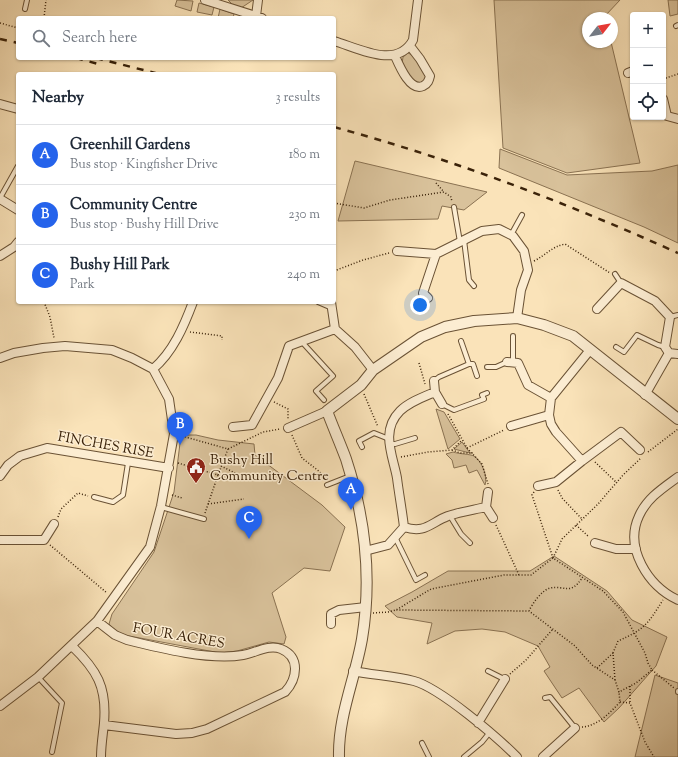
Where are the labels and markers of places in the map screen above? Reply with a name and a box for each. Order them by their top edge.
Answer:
pin: B [167,412,193,445]
place label: Bushy Hill Community Centre [210,451,329,487]
public building icon: Bushy Hill Community Centre [185,456,207,484]
pin: A [338,477,364,510]
pin: C [236,506,262,539]

